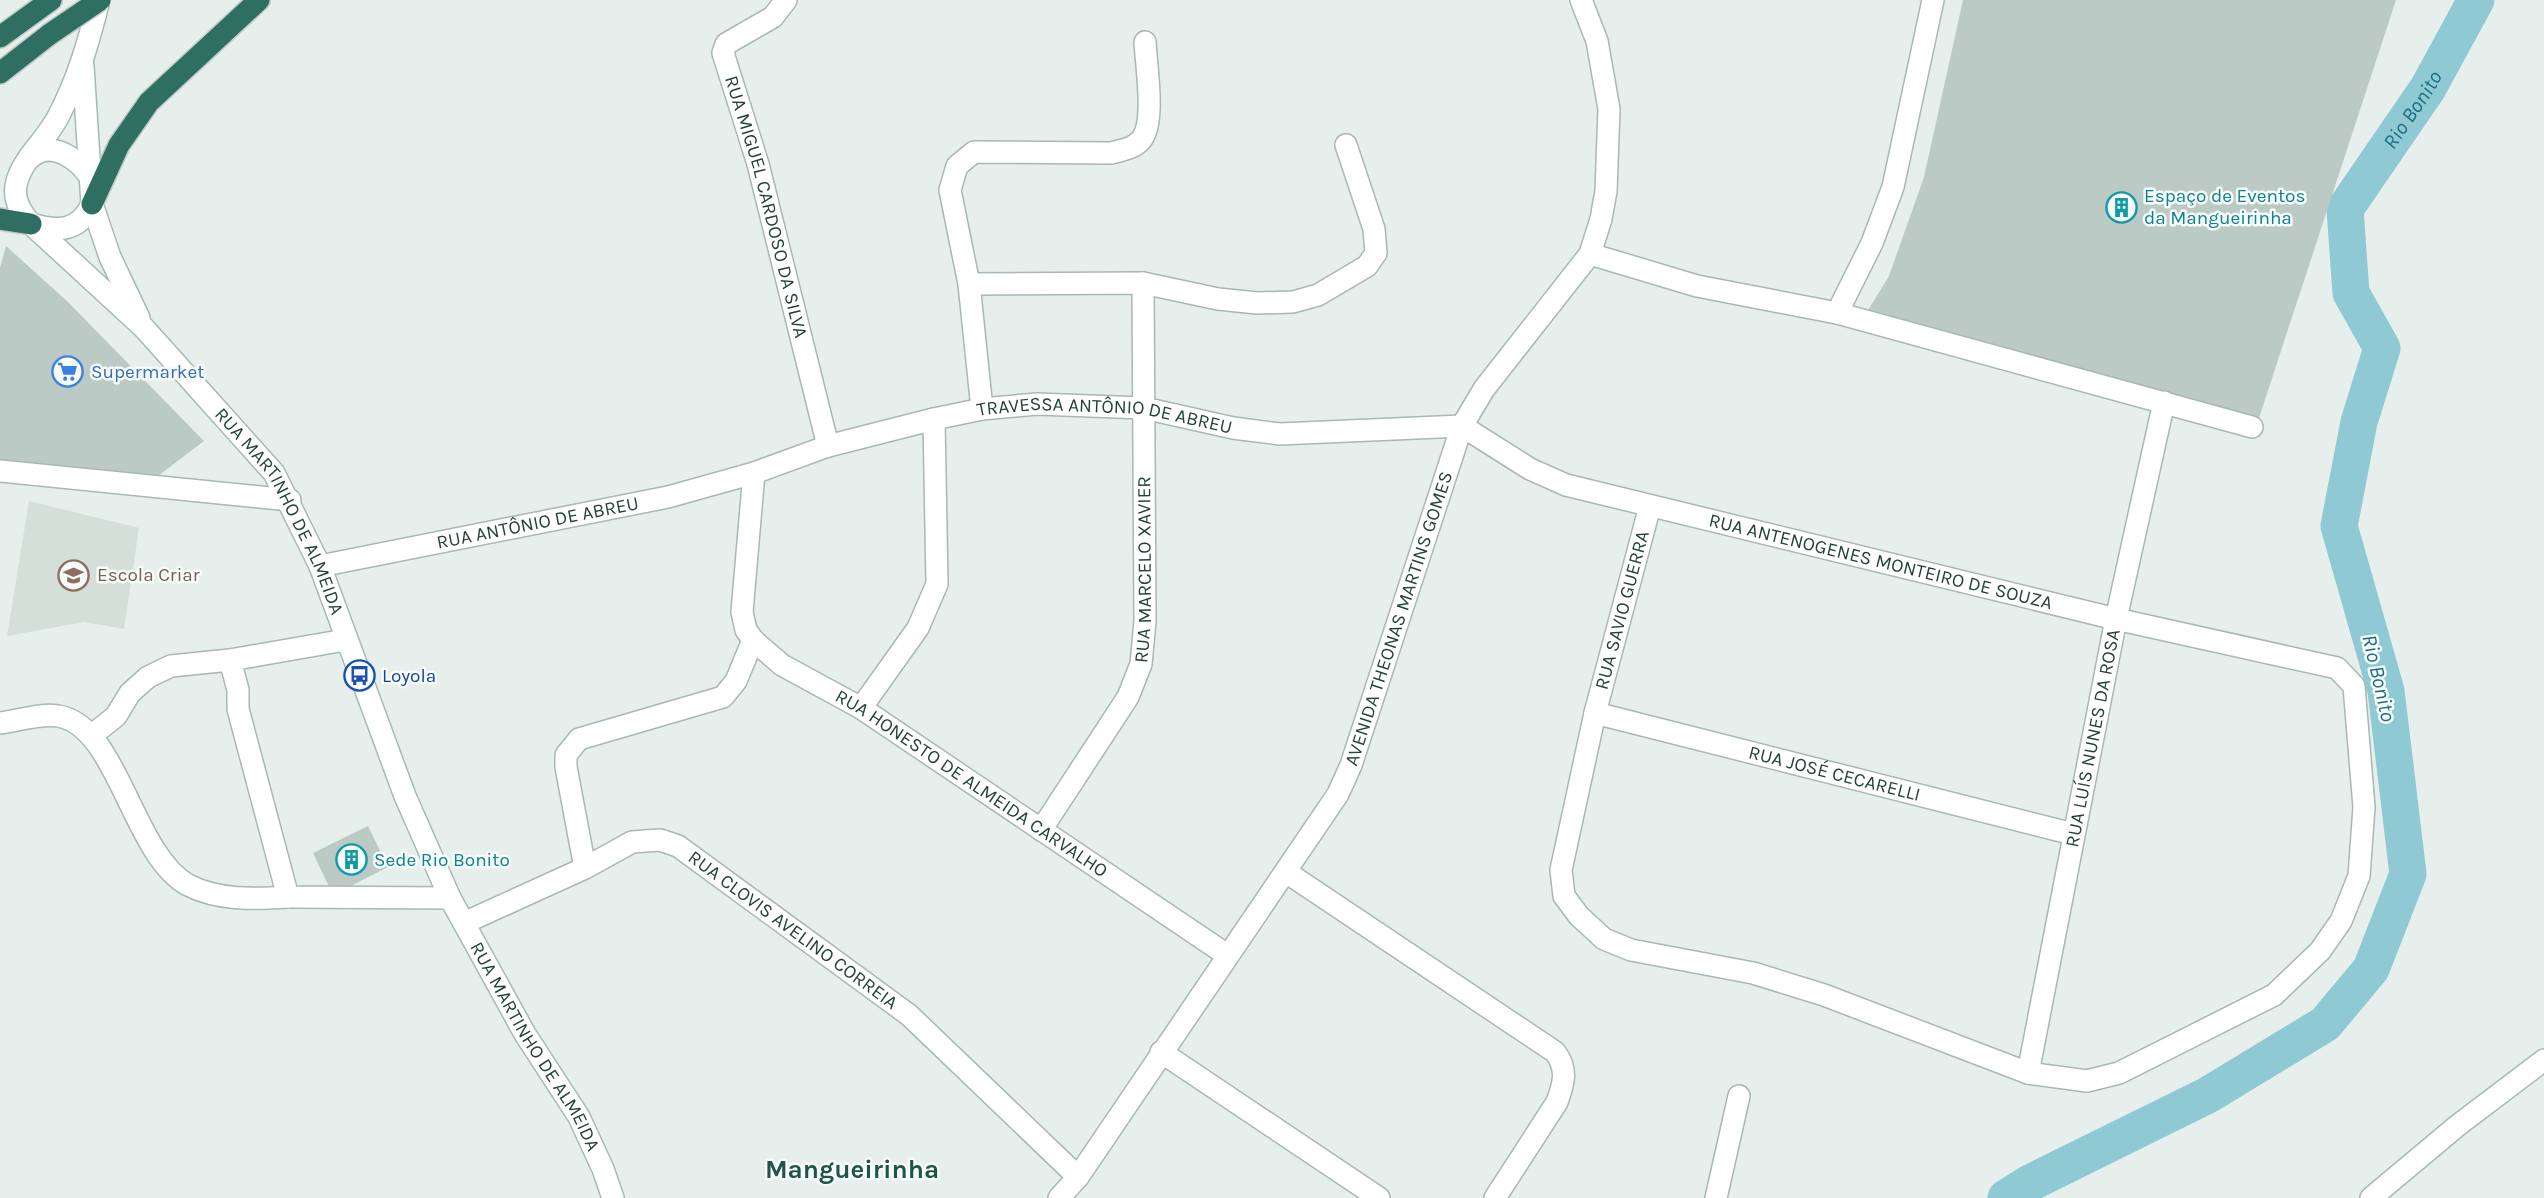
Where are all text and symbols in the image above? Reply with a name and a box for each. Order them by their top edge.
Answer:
water label: Rio Bonito [2378,66,2447,153]
street label: RUA MIGUEL CARDOSO DA SILVA [720,73,812,340]
place label: Espaço de Eventos da Mangueirinha [2144,185,2305,229]
building icon: Espaço de Eventos da Mangueirinha [2104,190,2138,224]
supermarket icon: Supermarket [51,355,85,389]
place label: Supermarket [91,361,204,383]
street label: TRAVESSA ANTÔNIO DE ABREU [975,393,1234,439]
street label: RUA MARTINHO DE ALMEIDA [210,403,348,618]
street label: AVENIDA THEONAS MARTINS GOMES [1340,469,1457,769]
street label: RUA MARCELO XAVIER [1130,476,1156,664]
street label: RUA ANTÔNIO DE ABREU [435,492,641,554]
street label: RUA ANTENOGENES MONTEIRO DE SOUZA [1707,509,2055,614]
street label: RUA SAVIO GUERRA [1591,528,1654,692]
school or university icon: Escola Criar [57,558,91,592]
place label: Escola Criar [97,564,200,586]
street label: RUA LUÍS NUNES DA ROSA [2061,627,2125,849]
water label: Rio Bonito [2357,632,2401,725]
bus stop icon: Loyola [342,659,376,693]
place label: Loyola [382,665,436,687]
street label: RUA HONESTO DE ALMEIDA CARVALHO [831,685,1112,882]
street label: RUA JOSÉ CECARELLI [1746,741,1923,806]
building icon: Sede Rio Bonito [334,843,368,877]
street label: RUA CLOVIS AVELINO CORREIA [684,846,902,1014]
place label: Sede Rio Bonito [374,849,510,871]
street label: RUA MARTINHO DE ALMEIDA [465,938,604,1154]
district label: Mangueirinha [765,1154,939,1185]

